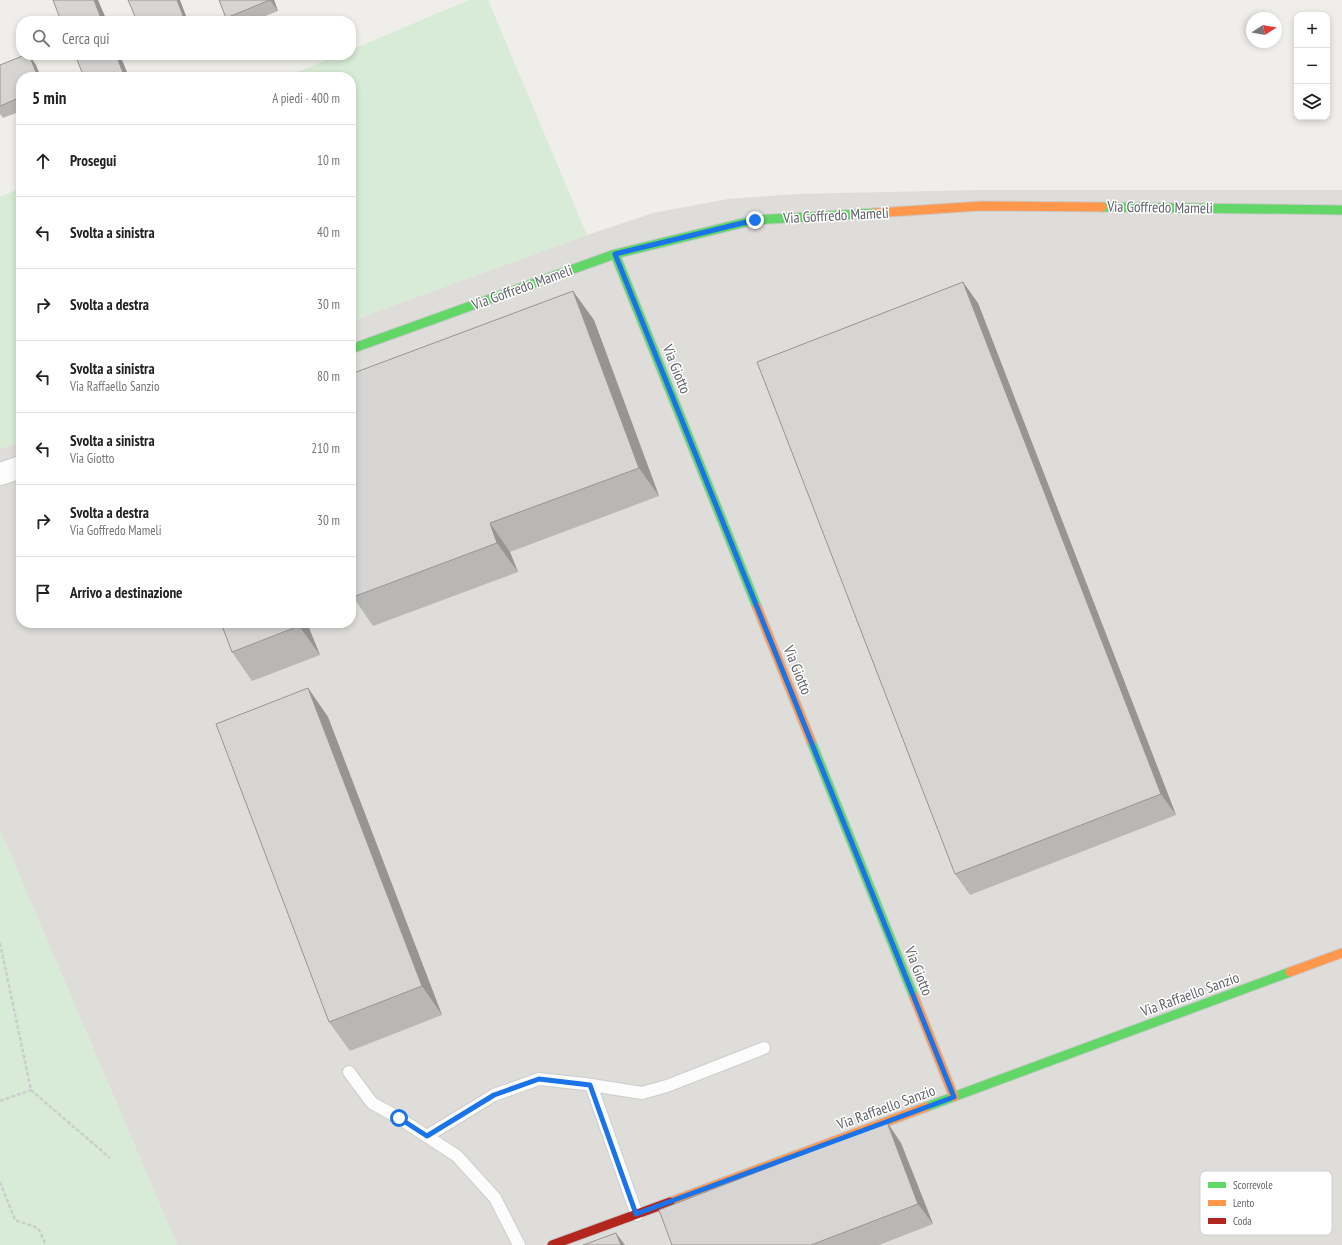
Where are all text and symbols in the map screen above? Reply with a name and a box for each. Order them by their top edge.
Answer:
north arrow [1246,12,1282,48]
map controls [1294,12,1330,120]
button: + [1294,12,1330,48]
search box [16,16,356,60]
icon: search [30,27,52,49]
text: Cerca qui [62,29,110,48]
button: − [1294,48,1330,84]
button: layers [1294,84,1330,120]
text: 5 min [32,87,66,109]
text: A piedi · 400 m [272,90,340,107]
icon: ahead [32,150,54,172]
text: Prosegui [70,151,116,170]
text: 10 m [317,152,340,169]
street label: Via Goffredo Mameli [1106,197,1213,217]
street label: Via Goffredo Mameli [782,203,889,227]
route end [746,211,764,229]
icon: left [32,222,54,244]
text: Svolta a sinistra [70,223,155,242]
text: 40 m [317,224,340,241]
street label: Via Goffredo Mameli [468,260,575,314]
icon: right [32,294,54,316]
text: Svolta a destra [70,295,149,314]
text: 30 m [317,296,340,313]
street label: Via Giotto [658,341,695,396]
text: Svolta a sinistra [70,359,155,378]
icon: left [32,366,54,388]
text: 80 m [317,368,340,385]
text: Via Raffaello Sanzio [70,378,160,395]
text: Svolta a sinistra [70,431,155,450]
icon: left [32,438,54,460]
text: 210 m [311,440,340,457]
text: Via Giotto [70,450,114,467]
text: Svolta a destra [70,503,149,522]
icon: right [32,510,54,532]
text: 30 m [317,512,340,529]
text: Via Goffredo Mameli [70,522,161,539]
icon: arrive [32,582,54,604]
text: Arrivo a destinazione [70,583,183,602]
street label: Via Giotto [779,642,816,697]
street label: Via Giotto [900,943,937,998]
street label: Via Raffaello Sanzio [1137,967,1242,1021]
street label: Via Raffaello Sanzio [833,1080,938,1134]
route start [390,1109,408,1127]
legend [1200,1171,1332,1235]
text: Scorrevole [1233,1178,1273,1192]
text: Lento [1233,1196,1254,1210]
text: Coda [1233,1214,1252,1228]

